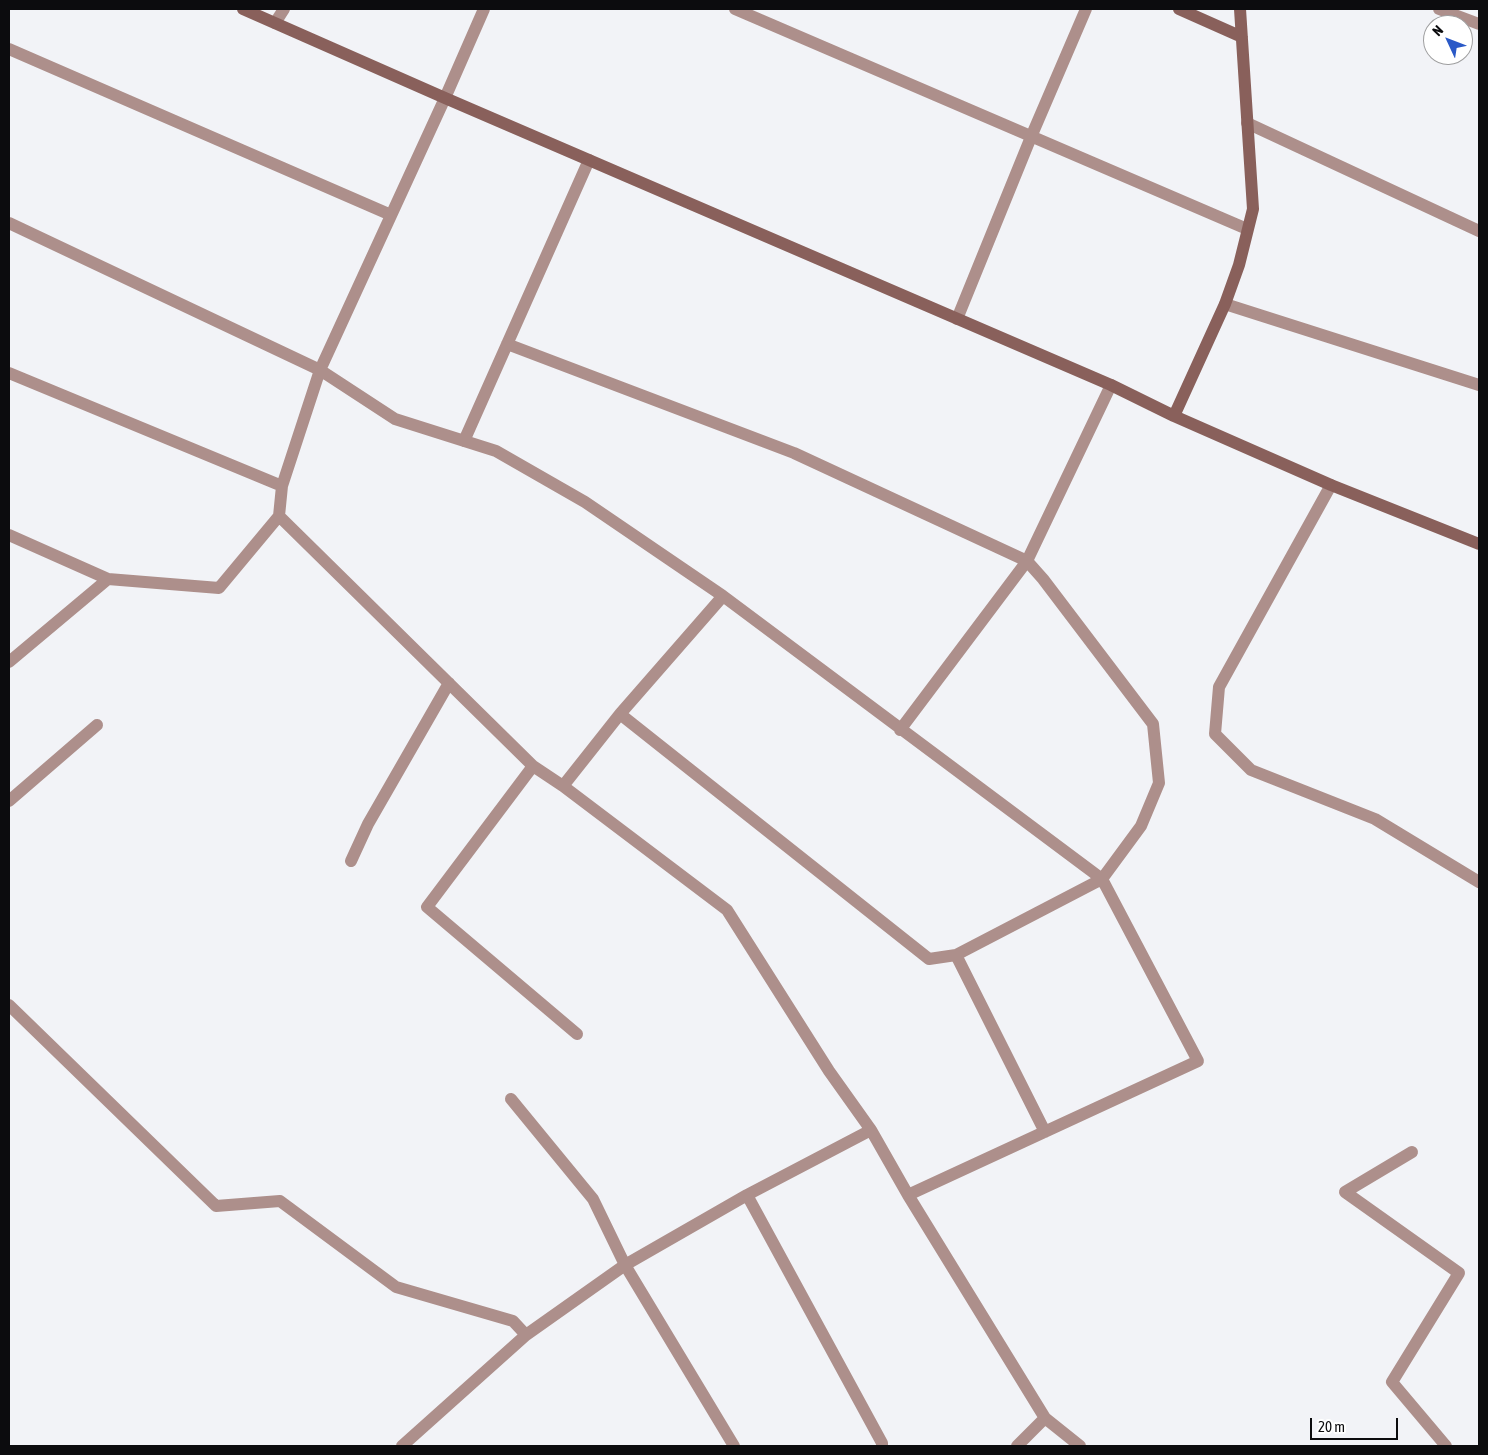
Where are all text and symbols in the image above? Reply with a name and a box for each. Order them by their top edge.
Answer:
north arrow [1423,15,1473,65]
text: N [1429,22,1446,39]
scale bar [1313,1408,1400,1440]
text: 20 m [1318,1418,1345,1435]

